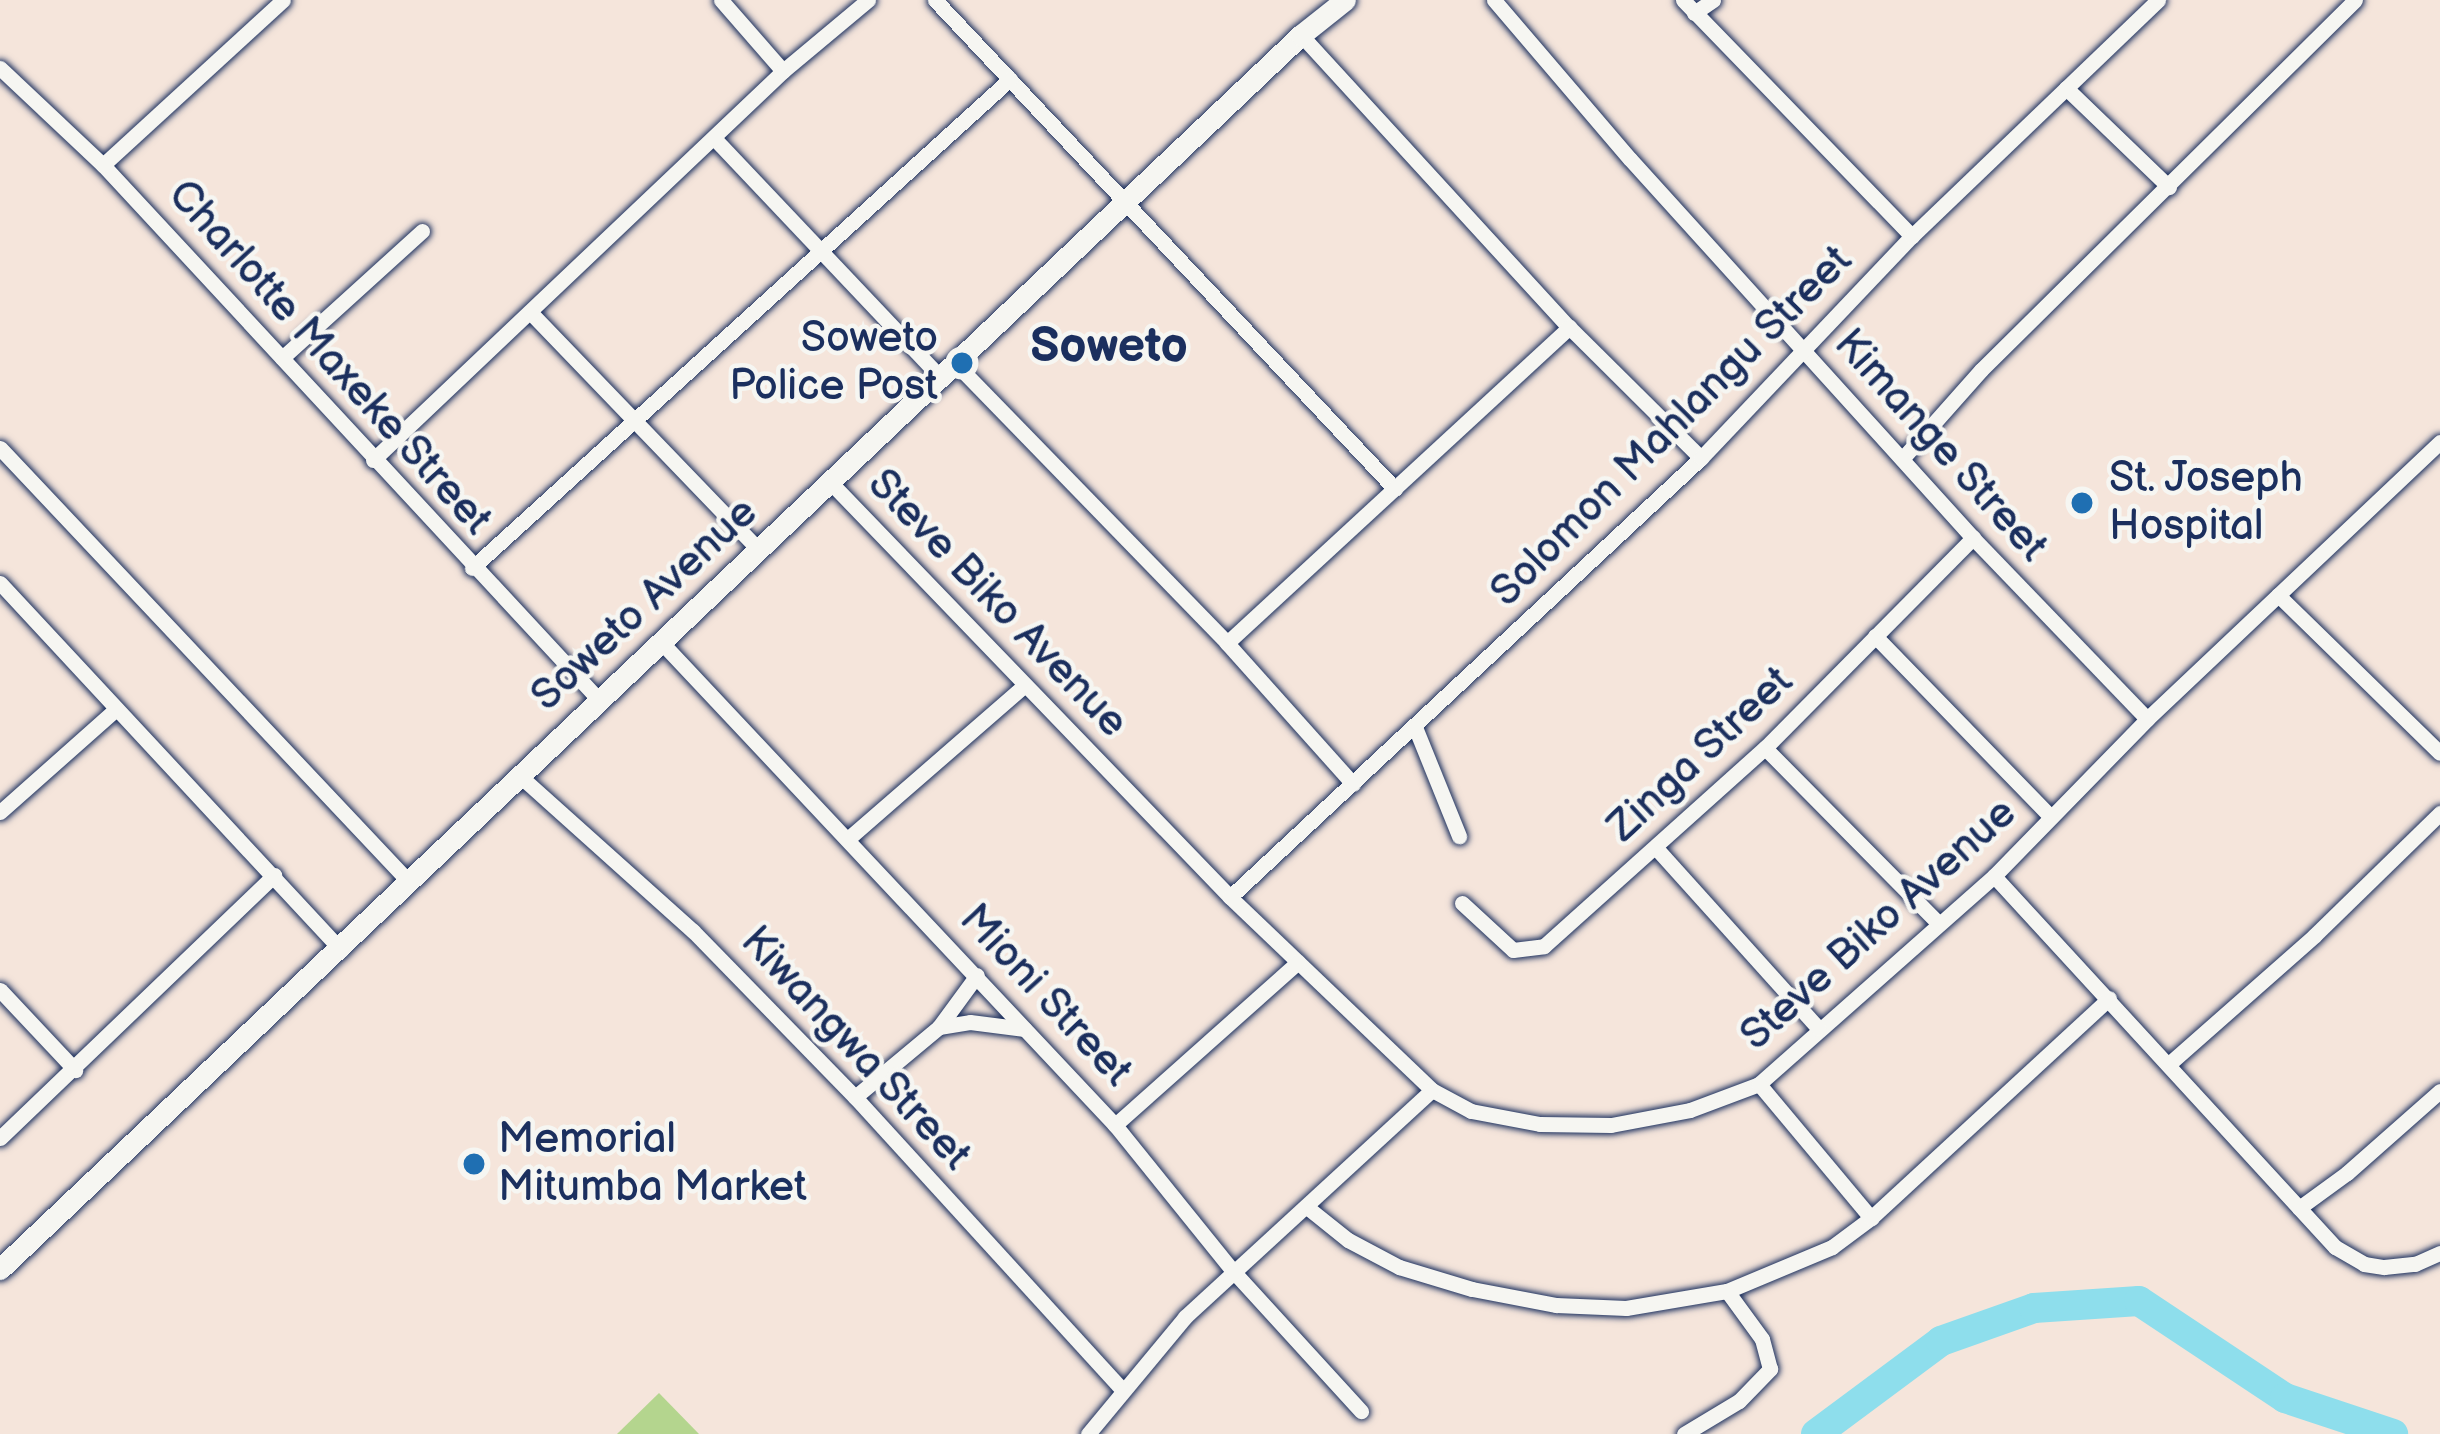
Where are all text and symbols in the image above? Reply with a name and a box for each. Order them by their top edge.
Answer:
street label: Charlotte Maxeke Street [156,170,502,546]
street label: Solomon Mahlangu Street [1481,236,1863,618]
place label: Soweto Police Post [729,314,938,412]
district label: Soweto [1030,318,1188,376]
street label: Kimange Street [1823,320,2057,572]
marker: Soweto Police Post [949,350,975,376]
place label: St. Joseph Hospital [2109,454,2305,552]
street label: Steve Biko Avenue [857,460,1137,748]
marker: St. Joseph Hospital [2066,487,2098,519]
street label: Soweto Avenue [522,488,768,722]
street label: Zinga Street [1598,657,1804,853]
street label: Steve Biko Avenue [1731,788,2027,1062]
street label: Mioni Street [948,895,1142,1097]
street label: Kiwangwa Street [729,917,981,1181]
place label: Memorial Mitumba Market [498,1115,807,1214]
marker: Memorial Mitumba Market [461,1151,487,1177]

